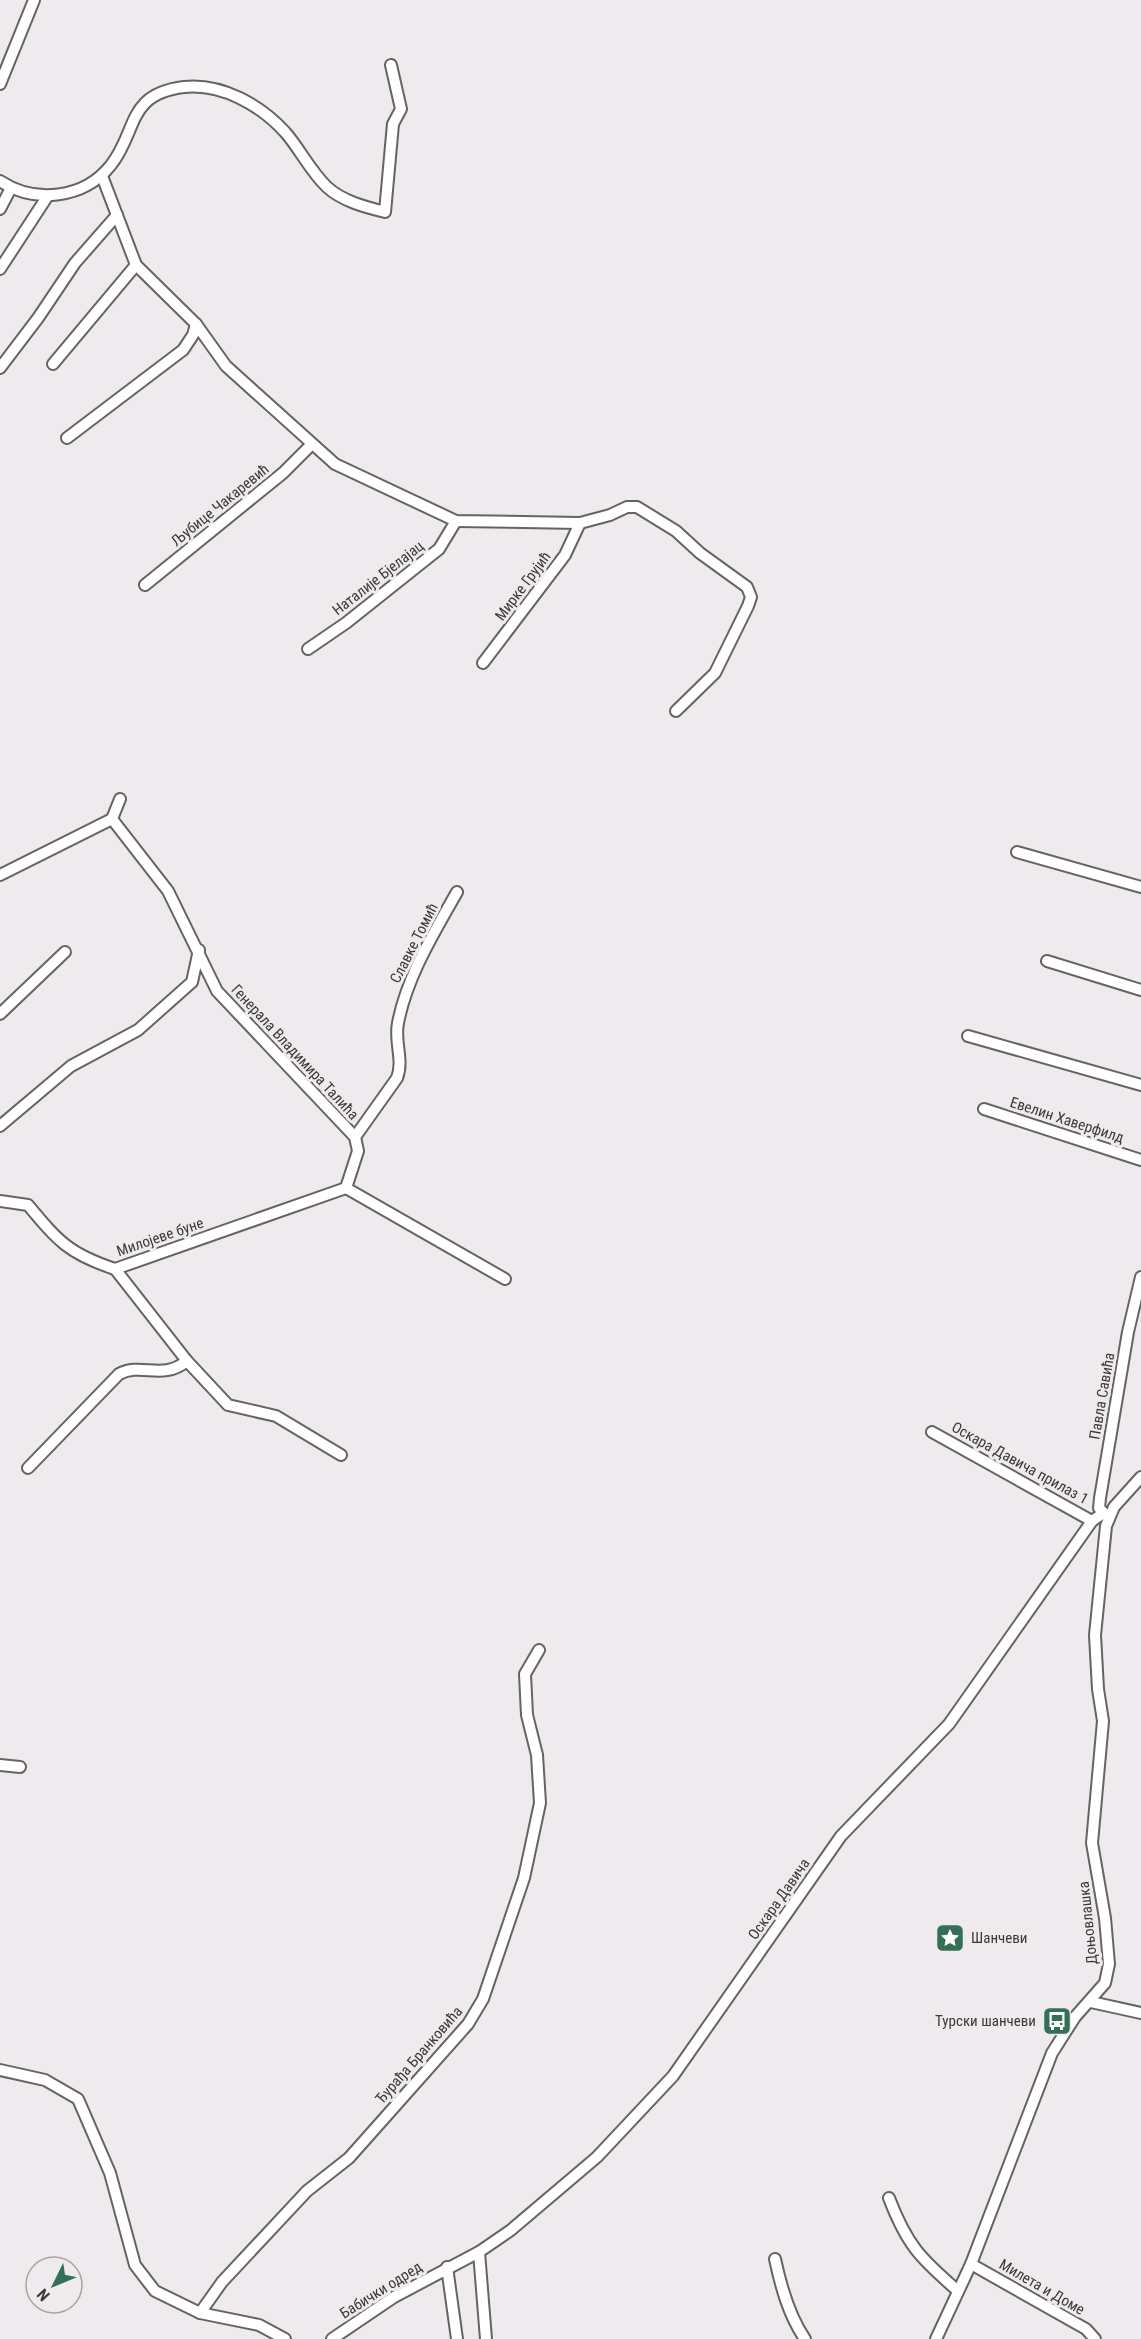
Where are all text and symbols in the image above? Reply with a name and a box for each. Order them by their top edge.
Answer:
street label: Љубице Чакаревић [167,460,273,550]
street label: Наталије Бјелајац [329,537,427,619]
street label: Мирке Грујић [491,548,555,624]
street label: Славке Томић [386,900,442,986]
street label: Генерала Владимира Талића [228,981,362,1123]
street label: Евелин Хаверфилд [1008,1093,1126,1147]
street label: Милојеве буне [114,1214,206,1260]
street label: Павла Савића [1086,1351,1118,1441]
street label: Оскара Давича прилаз 1 [948,1418,1092,1508]
street label: Оскара Давича [744,1855,814,1943]
street label: Доњовлашка [1075,1881,1101,1965]
place icon: Шанчеви [934,1922,966,1954]
place label: Шанчеви [971,1929,1027,1947]
street label: Ђурађа Бранковића [372,2003,466,2107]
bus stop icon: Турски шанчеви [1041,2005,1073,2037]
place label: Турски шанчеви [935,2012,1036,2030]
north arrow [24,2255,84,2315]
street label: Милета и Доме [996,2255,1088,2319]
street label: Бабички одред [337,2258,425,2322]
text: N [33,2285,54,2305]

